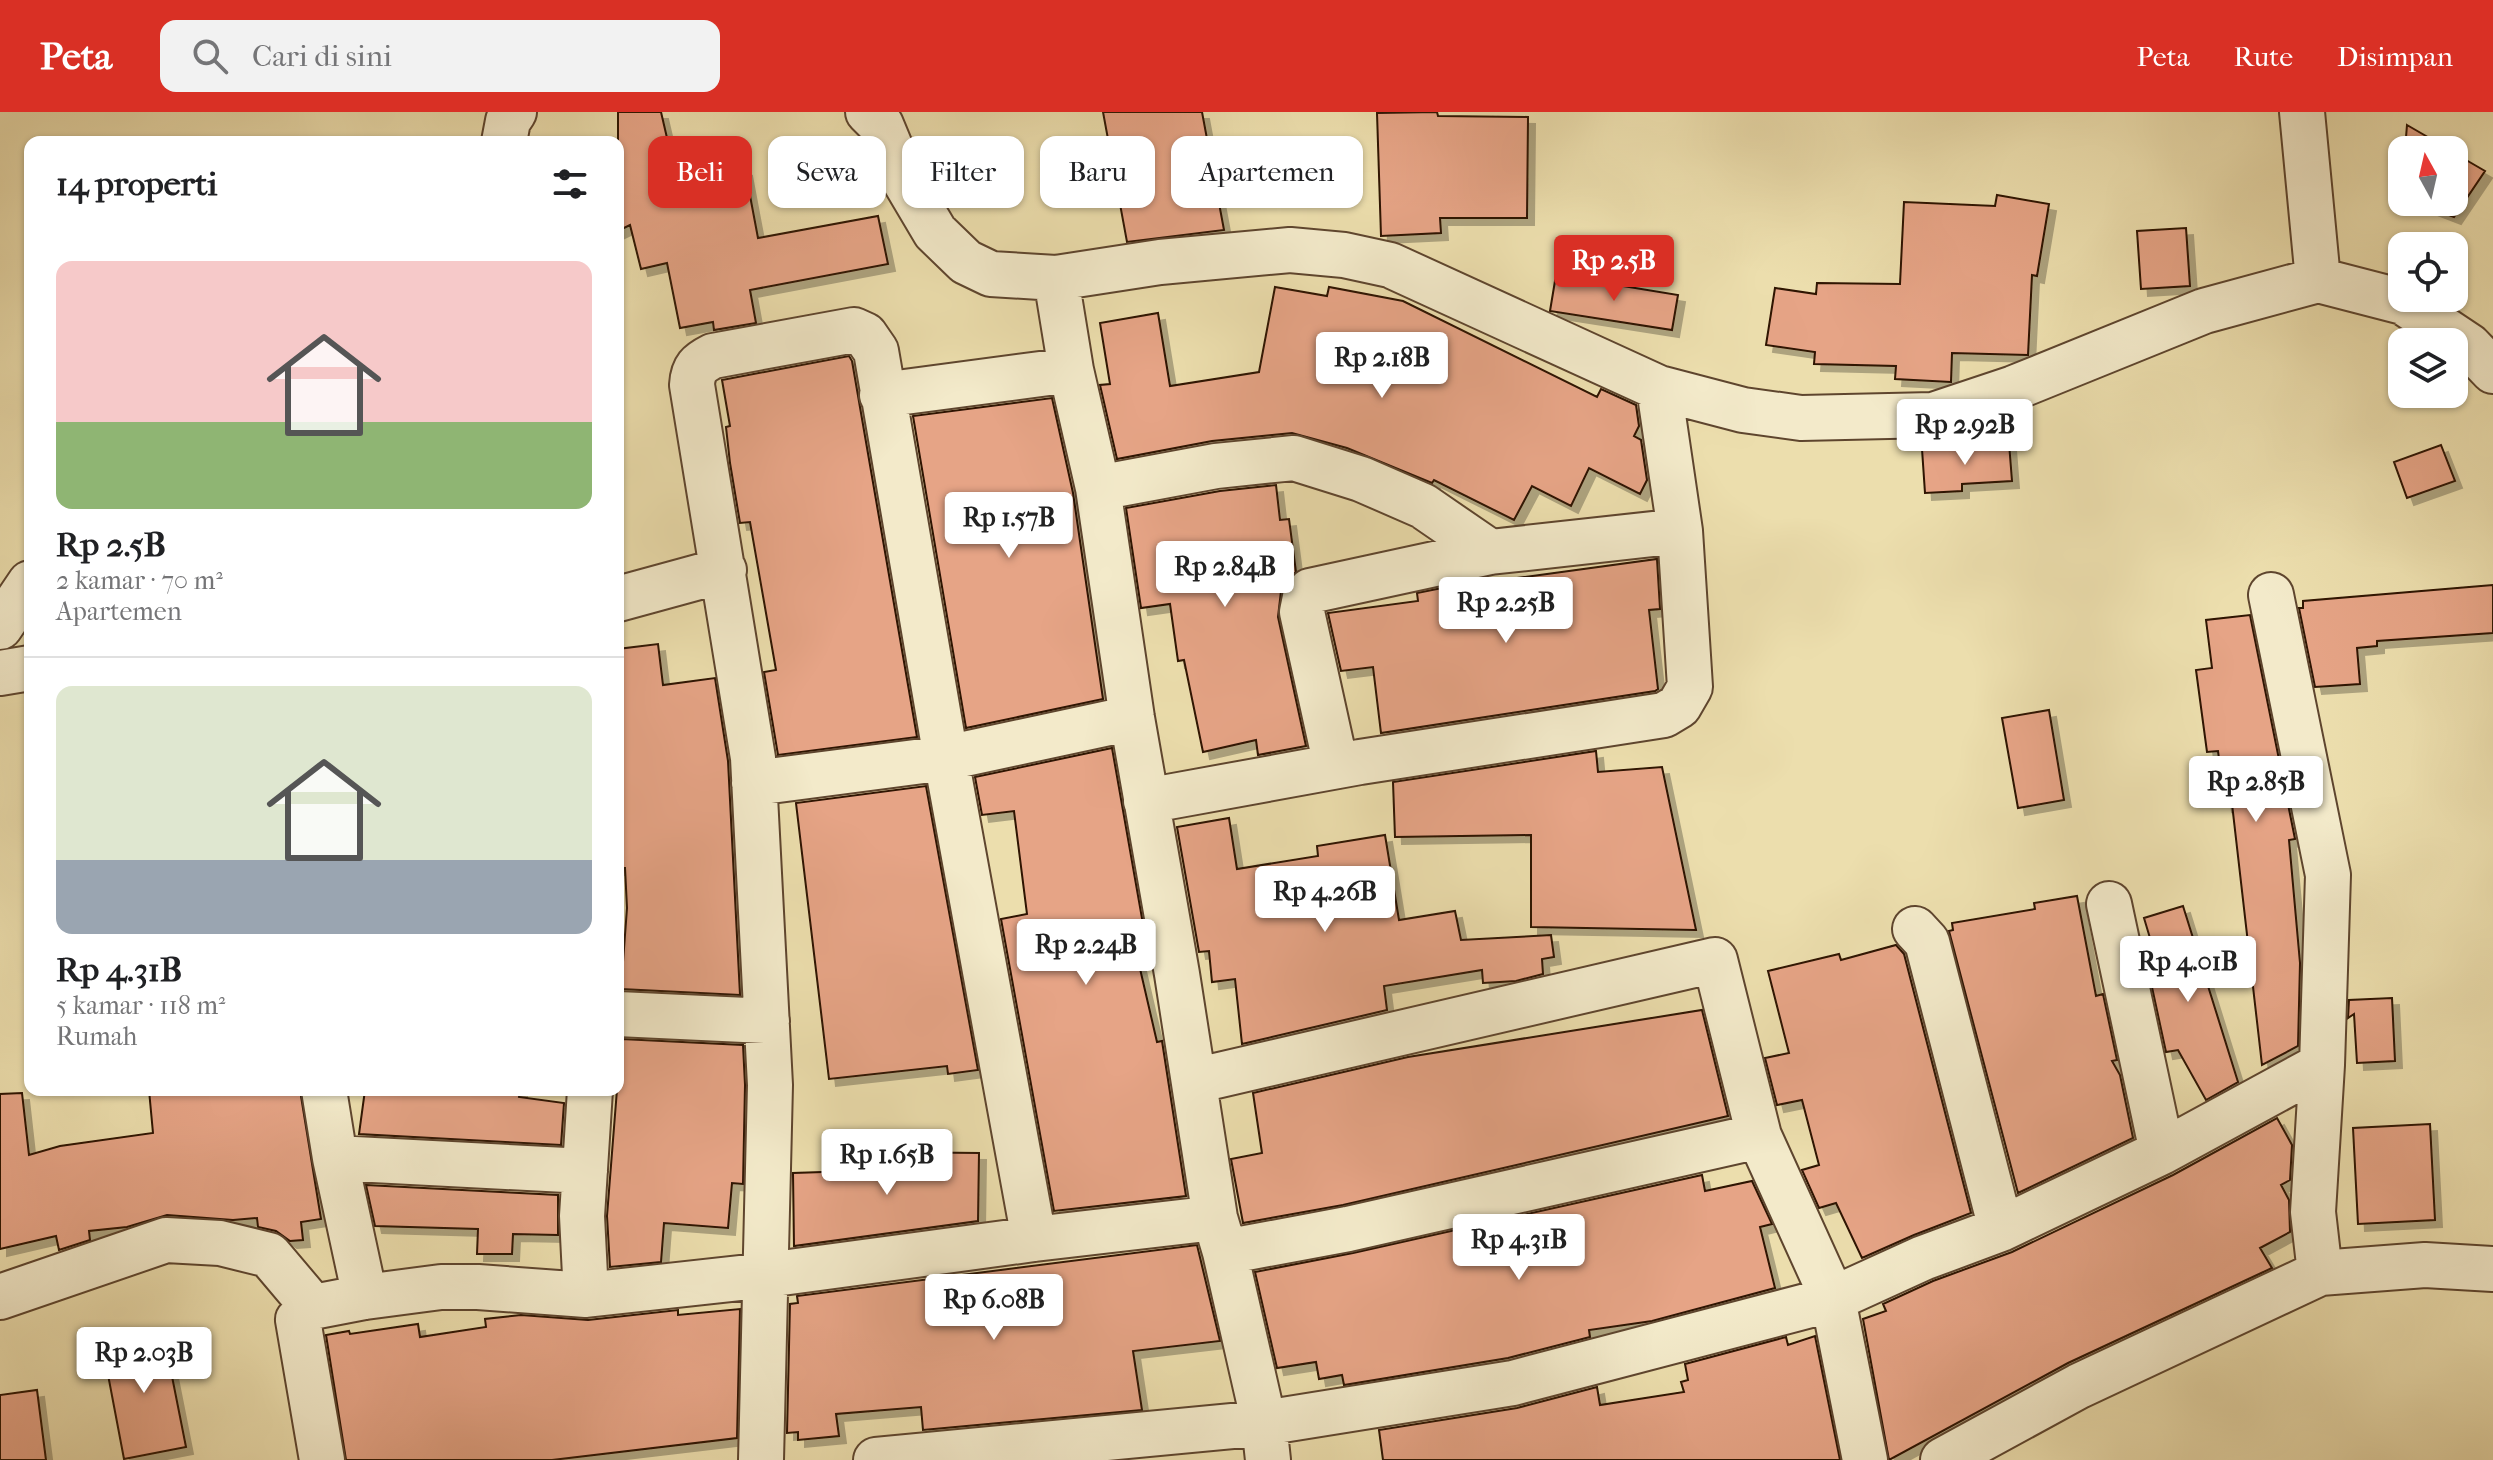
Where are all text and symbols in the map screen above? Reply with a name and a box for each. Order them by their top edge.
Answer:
search box [160,20,720,92]
text: Peta [40,34,112,79]
icon: search [188,34,232,78]
text: Cari di sini [252,39,392,74]
text: Peta [2137,40,2190,73]
text: Rute [2234,40,2293,73]
text: Disimpan [2337,40,2453,73]
chip: Beli [648,136,752,208]
chip: Sewa [768,136,886,208]
chip: Filter [902,136,1024,208]
chip: Baru [1040,136,1155,208]
chip: Apartemen [1171,136,1363,208]
north arrow [2388,136,2468,216]
map controls [2388,136,2468,408]
icon: filters [548,162,592,206]
text: 14 properti [56,164,217,204]
button: locate [2388,232,2468,312]
pin: Rp 2.5B [1540,235,1688,303]
text: Rp 2.5B [1572,245,1656,276]
icon: home [252,313,396,457]
button: layers [2388,328,2468,408]
pin: Rp 2.18B [1299,332,1465,400]
text: Rp 2.18B [1334,342,1430,373]
pin: Rp 2.92B [1882,399,2048,467]
text: Rp 2.92B [1915,409,2015,440]
pin: Rp 1.57B [926,492,1092,560]
text: Rp 1.57B [963,502,1055,533]
text: Rp 2.5B [56,525,166,565]
pin: Rp 2.84B [1142,541,1308,609]
text: Rp 2.84B [1174,551,1276,582]
text: 2 kamar · 70 m² [56,565,223,596]
pin: Rp 2.25B [1423,577,1589,645]
text: Rp 2.25B [1457,587,1555,618]
text: Apartemen [56,596,182,627]
icon: home [252,738,396,882]
pin: Rp 2.85B [2173,756,2339,824]
text: Rp 2.85B [2207,766,2305,797]
pin: Rp 4.26B [1242,866,1408,934]
text: Rp 4.26B [1273,876,1377,907]
pin: Rp 2.24B [1003,919,1169,987]
text: Rp 2.24B [1035,929,1137,960]
pin: Rp 4.01B [2105,936,2271,1004]
text: Rp 4.01B [2138,946,2238,977]
text: Rp 4.31B [56,950,182,990]
text: 5 kamar · 118 m² [56,990,225,1021]
text: Rumah [56,1021,137,1052]
pin: Rp 1.65B [804,1129,970,1197]
text: Rp 1.65B [839,1139,935,1170]
pin: Rp 4.31B [1436,1214,1602,1282]
text: Rp 4.31B [1471,1224,1567,1255]
pin: Rp 6.08B [911,1274,1077,1342]
text: Rp 6.08B [943,1284,1045,1315]
pin: Rp 2.03B [61,1327,227,1395]
text: Rp 2.03B [95,1337,193,1368]

